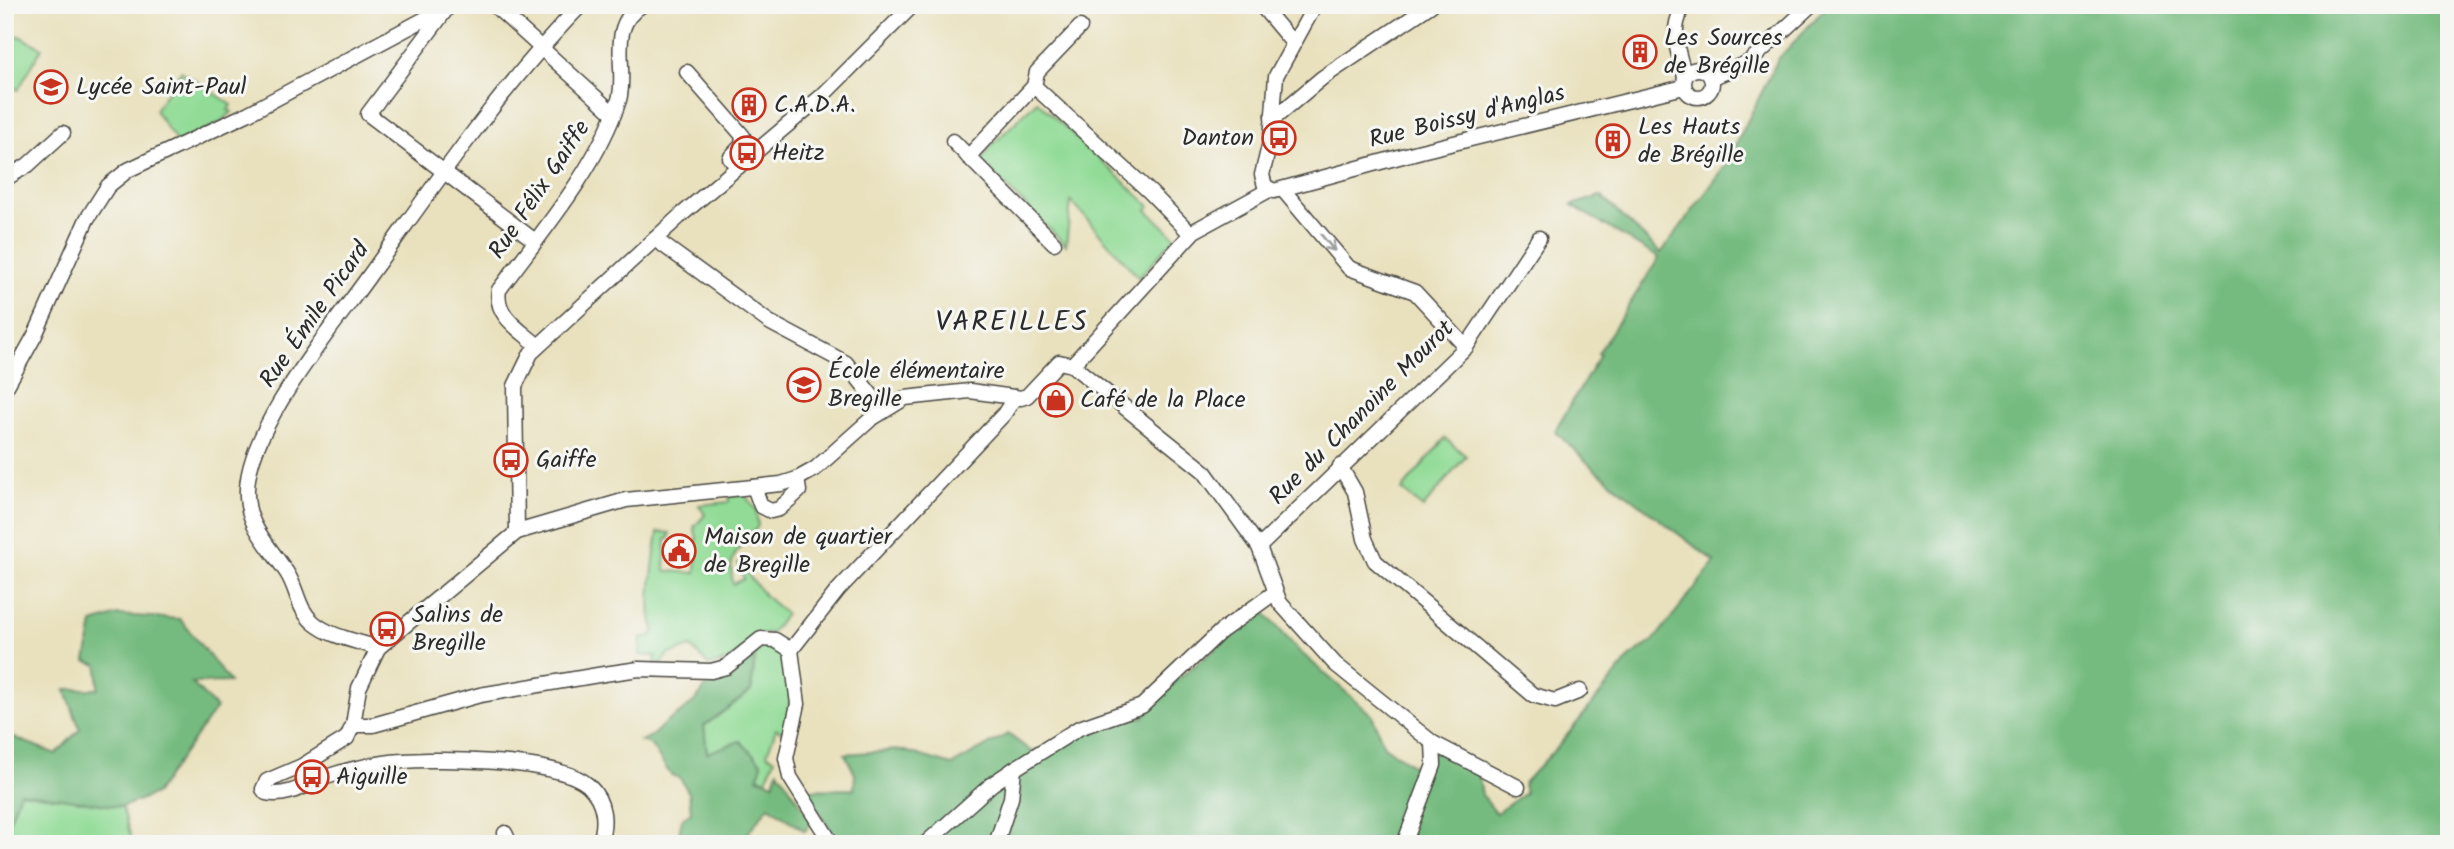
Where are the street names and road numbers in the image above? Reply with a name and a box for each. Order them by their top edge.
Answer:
street label: Rue Boissy d'Anglas [1365,74,1569,160]
street label: Rue Félix Gaiffe [479,112,601,268]
street label: Rue Émile Picard [250,233,381,397]
street label: Rue du Chanoine Mourot [1260,310,1465,515]

